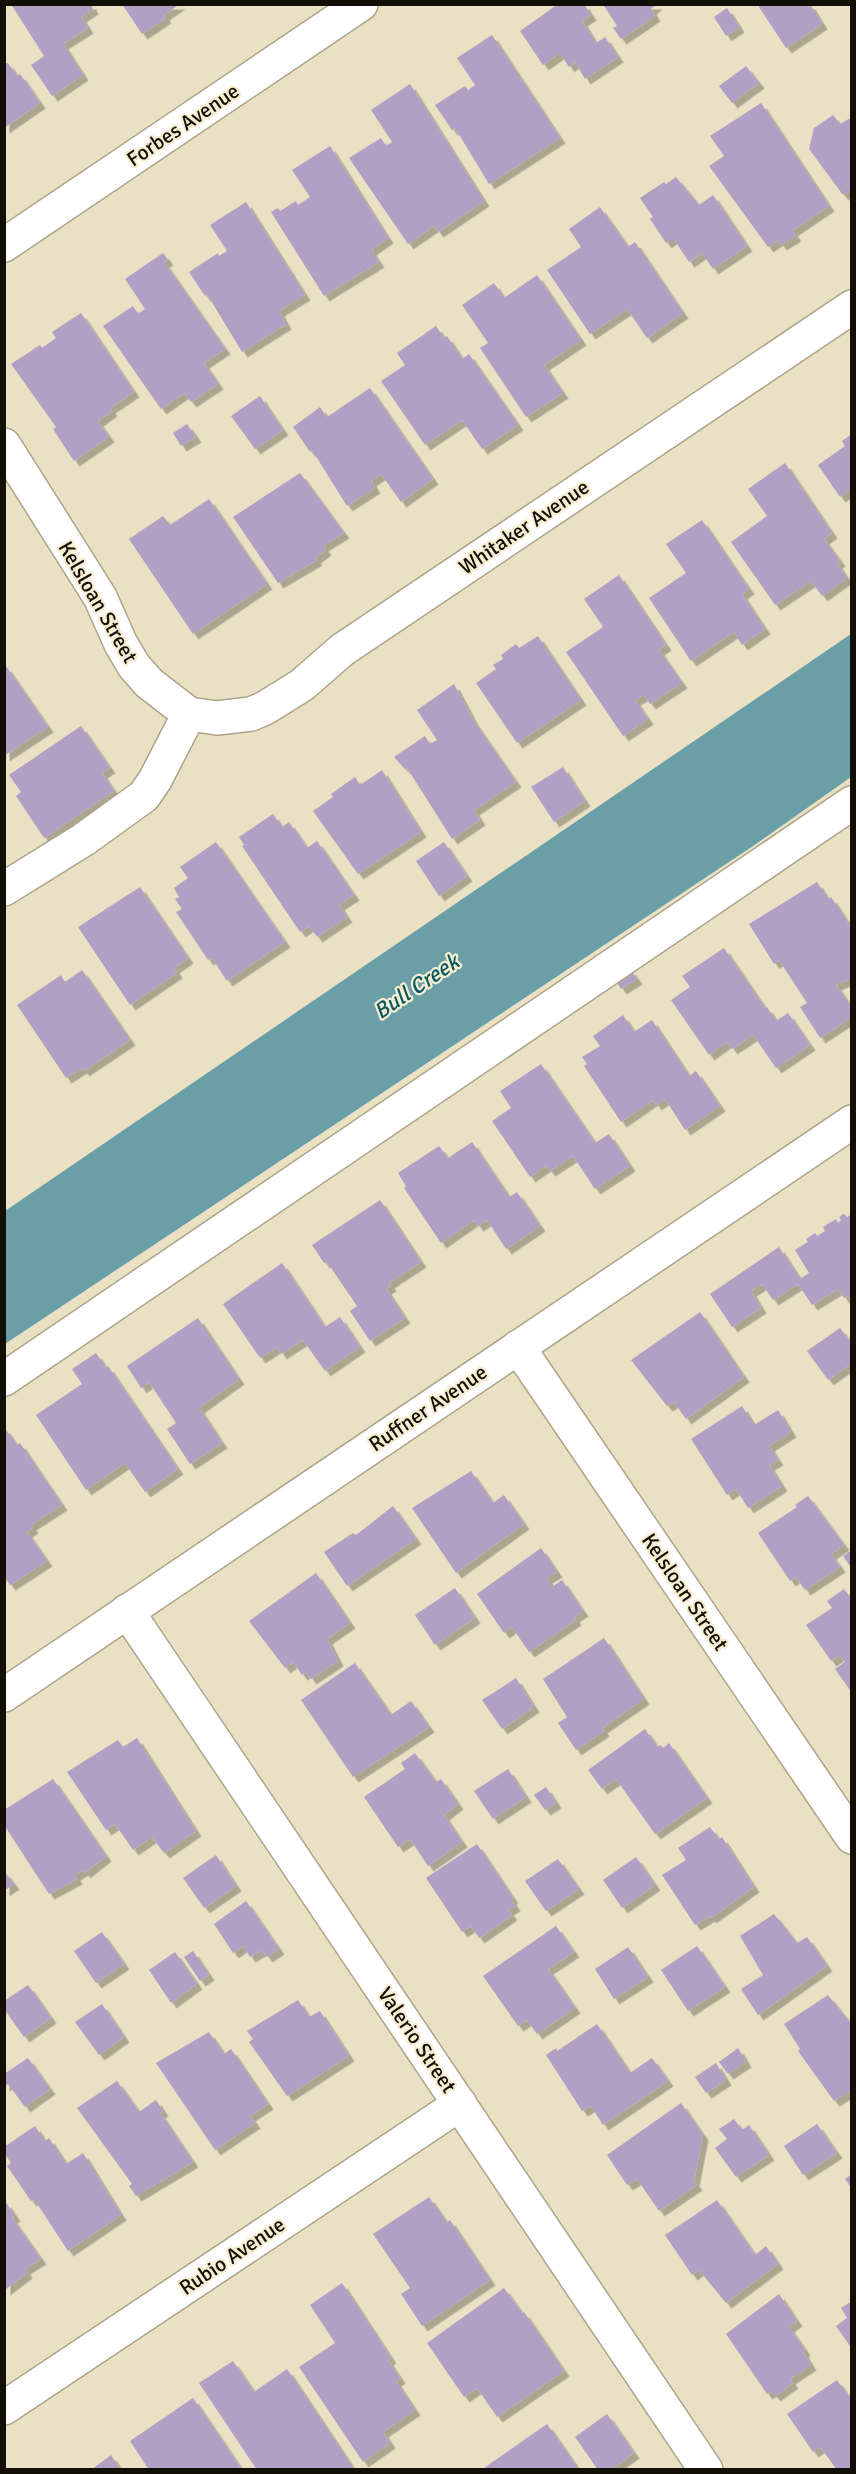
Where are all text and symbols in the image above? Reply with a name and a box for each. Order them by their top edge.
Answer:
street label: Forbes Avenue [122,78,244,172]
street label: Whitaker Avenue [454,474,594,580]
street label: Kelsloan Street [53,536,143,668]
water label: Bull Creek [369,947,466,1025]
street label: Ruffner Avenue [364,1359,492,1457]
street label: Kelsloan Street [636,1528,734,1656]
street label: Valerio Street [372,1982,462,2098]
street label: Rubio Avenue [174,2211,290,2301]

